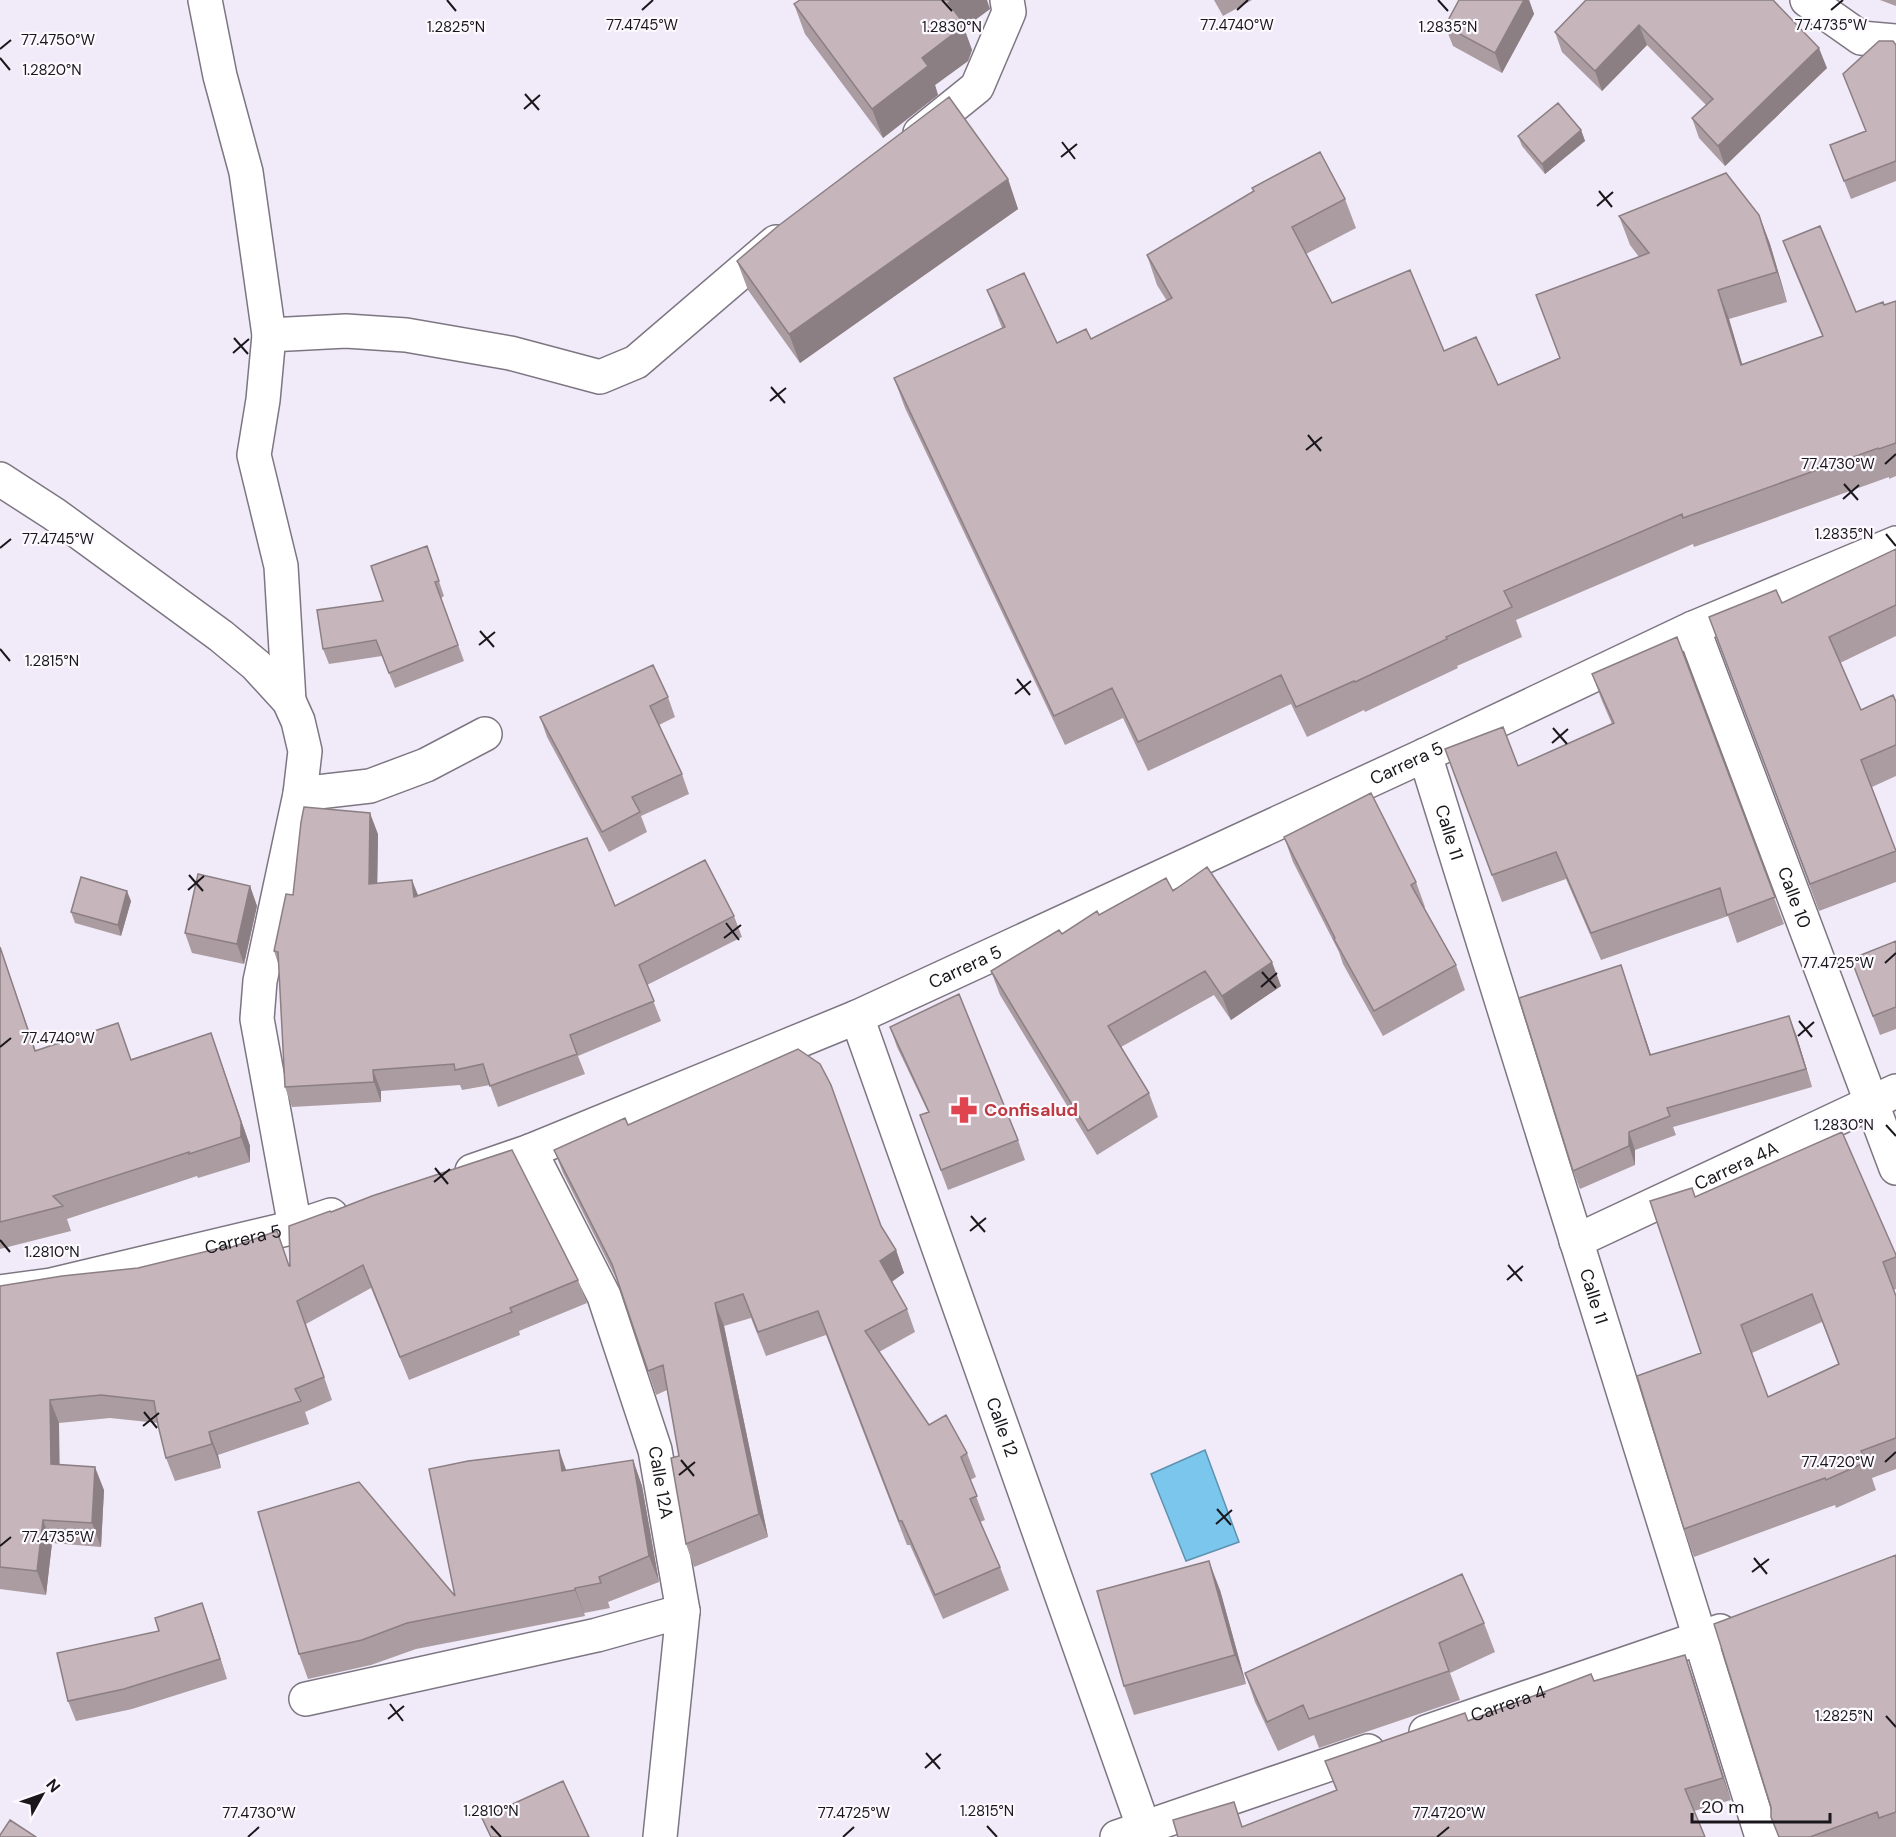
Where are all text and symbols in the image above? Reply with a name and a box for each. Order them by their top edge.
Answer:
text: 77.4745°W [606,15,679,35]
text: 77.4740°W [1200,15,1274,35]
text: 77.4735°W [1795,15,1868,35]
text: 1.2825°N [427,17,485,37]
text: 1.2830°N [922,17,982,37]
text: 1.2835°N [1419,17,1477,37]
text: 77.4750°W [21,30,95,50]
text: 1.2820°N [22,60,82,80]
text: 77.4730°W [1801,454,1875,474]
text: 1.2835°N [1815,524,1873,544]
text: 77.4745°W [22,529,95,549]
text: 1.2815°N [25,651,79,671]
street label: Carrera 5 [1366,736,1447,791]
street label: Calle 11 [1429,802,1469,863]
street label: Calle 10 [1772,864,1817,932]
street label: Carrera 5 [925,940,1006,994]
text: 77.4725°W [1802,953,1875,973]
text: 77.4740°W [21,1028,95,1048]
pharmacy icon: Confisalud [949,1095,979,1125]
place label: Confisalud [984,1098,1078,1122]
text: 1.2830°N [1814,1115,1874,1135]
street label: Carrera 4A [1690,1136,1782,1196]
street label: Carrera 5 [202,1219,284,1260]
text: 1.2810°N [24,1242,80,1262]
street label: Calle 11 [1574,1266,1614,1327]
street label: Calle 12 [980,1394,1024,1460]
street label: Calle 12A [643,1444,679,1521]
text: 77.4720°W [1801,1452,1875,1472]
text: 77.4735°W [22,1527,95,1547]
street label: Carrera 4 [1467,1680,1549,1728]
text: 1.2825°N [1815,1706,1873,1726]
north arrow [12,1765,72,1825]
text: N [41,1774,65,1797]
scale bar [1692,1786,1830,1824]
text: 20 m [1701,1795,1744,1819]
text: 1.2810°N [463,1801,519,1821]
text: 1.2815°N [960,1801,1014,1821]
text: 77.4730°W [222,1803,296,1823]
text: 77.4725°W [818,1803,891,1823]
text: 77.4720°W [1412,1803,1486,1823]

